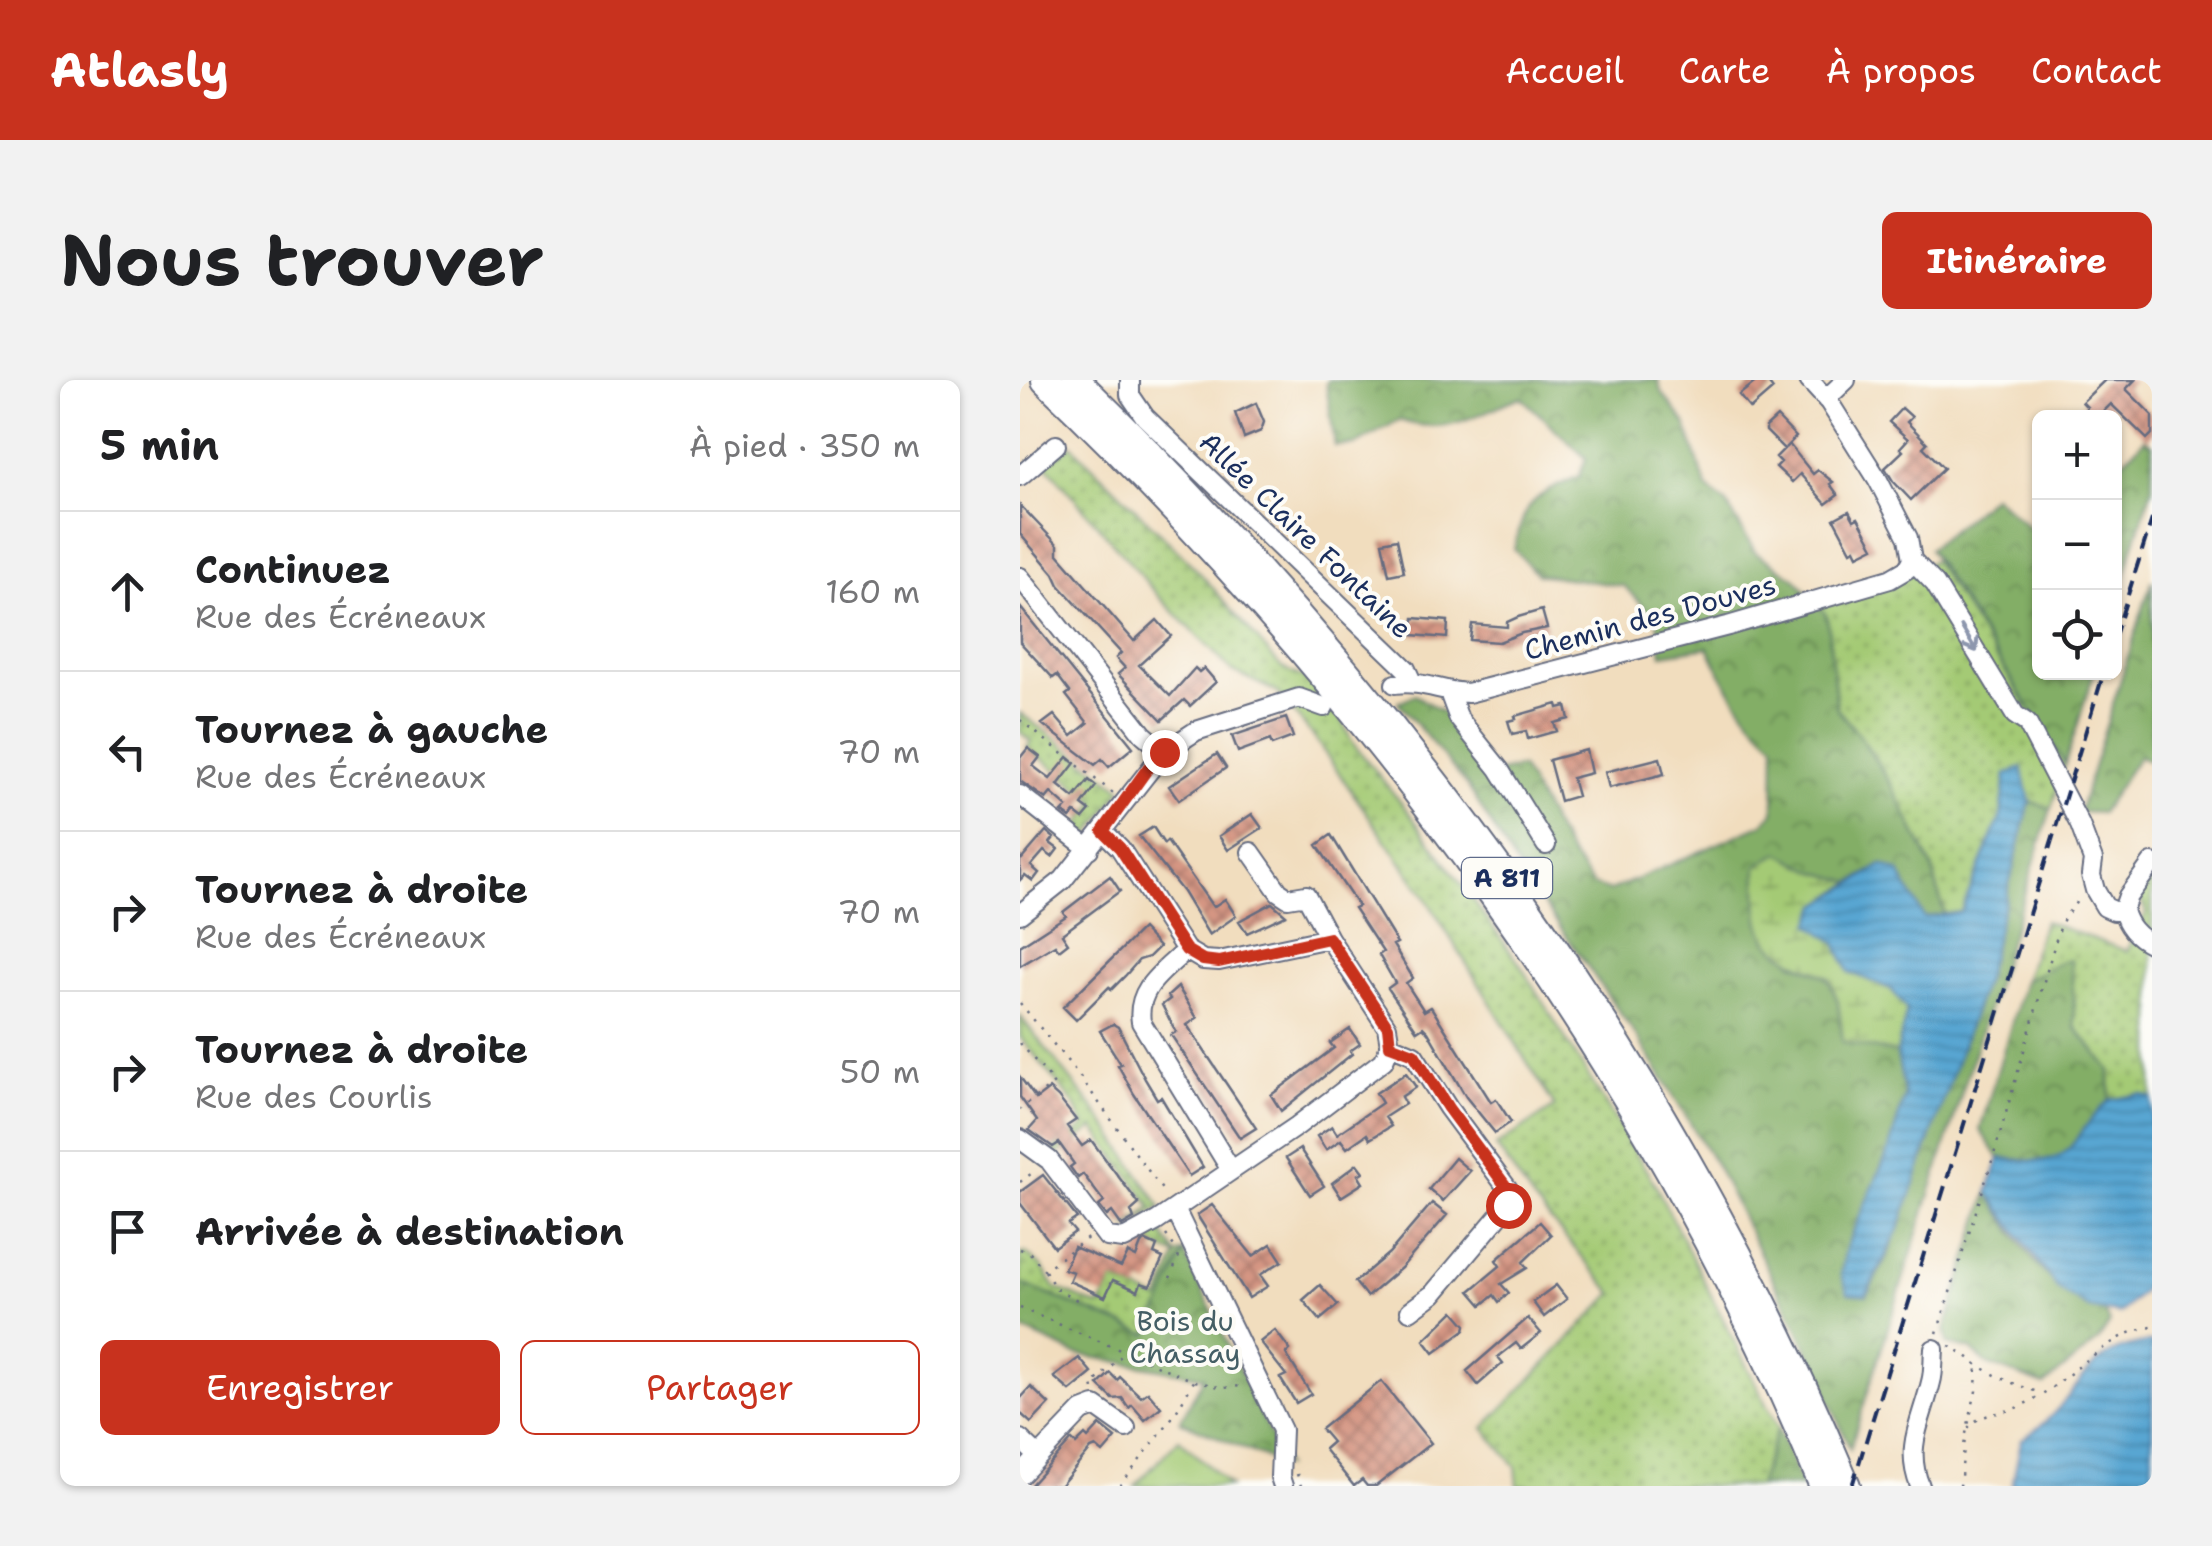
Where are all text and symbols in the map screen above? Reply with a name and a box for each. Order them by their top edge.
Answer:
text: Atlasly [50,38,229,102]
text: Accueil [1505,47,1624,94]
text: Carte [1679,47,1771,94]
text: À propos [1826,47,1976,94]
text: Contact [2031,47,2162,94]
button: Itinéraire [1882,212,2152,309]
text: Nous trouver [60,214,544,307]
map controls [2032,410,2122,680]
button: + [2032,410,2122,500]
text: 5 min [100,417,219,473]
street label: Allée Claire Fontaine [1191,423,1421,647]
text: À pied · 350 m [689,424,920,467]
button: − [2032,500,2122,590]
text: Continuez [195,544,391,595]
icon: ahead [100,564,155,619]
street label: Chemin des Douves [1520,565,1780,669]
text: 160 m [825,570,920,613]
button: locate [2032,590,2122,680]
text: Rue des Écréneaux [195,595,486,638]
one-way arrow [1959,624,1979,652]
text: Tournez à gauche [195,704,548,755]
icon: left [100,724,155,779]
text: 70 m [837,730,920,773]
route end [1142,730,1188,776]
text: Rue des Écréneaux [195,755,486,798]
road number: A 811 [1462,858,1552,898]
text: Tournez à droite [195,864,528,915]
icon: right [100,884,155,939]
text: 70 m [837,890,920,933]
text: Rue des Écréneaux [195,915,486,958]
text: Tournez à droite [195,1024,528,1075]
icon: right [100,1044,155,1099]
text: 50 m [840,1050,920,1093]
text: Rue des Courlis [195,1075,433,1118]
route start [1486,1183,1532,1229]
icon: arrive [100,1204,155,1259]
text: Arrivée à destination [195,1206,624,1257]
park label: Bois du Chassay [1129,1302,1241,1372]
button: Enregistrer [100,1340,500,1435]
button: Partager [520,1340,920,1435]

